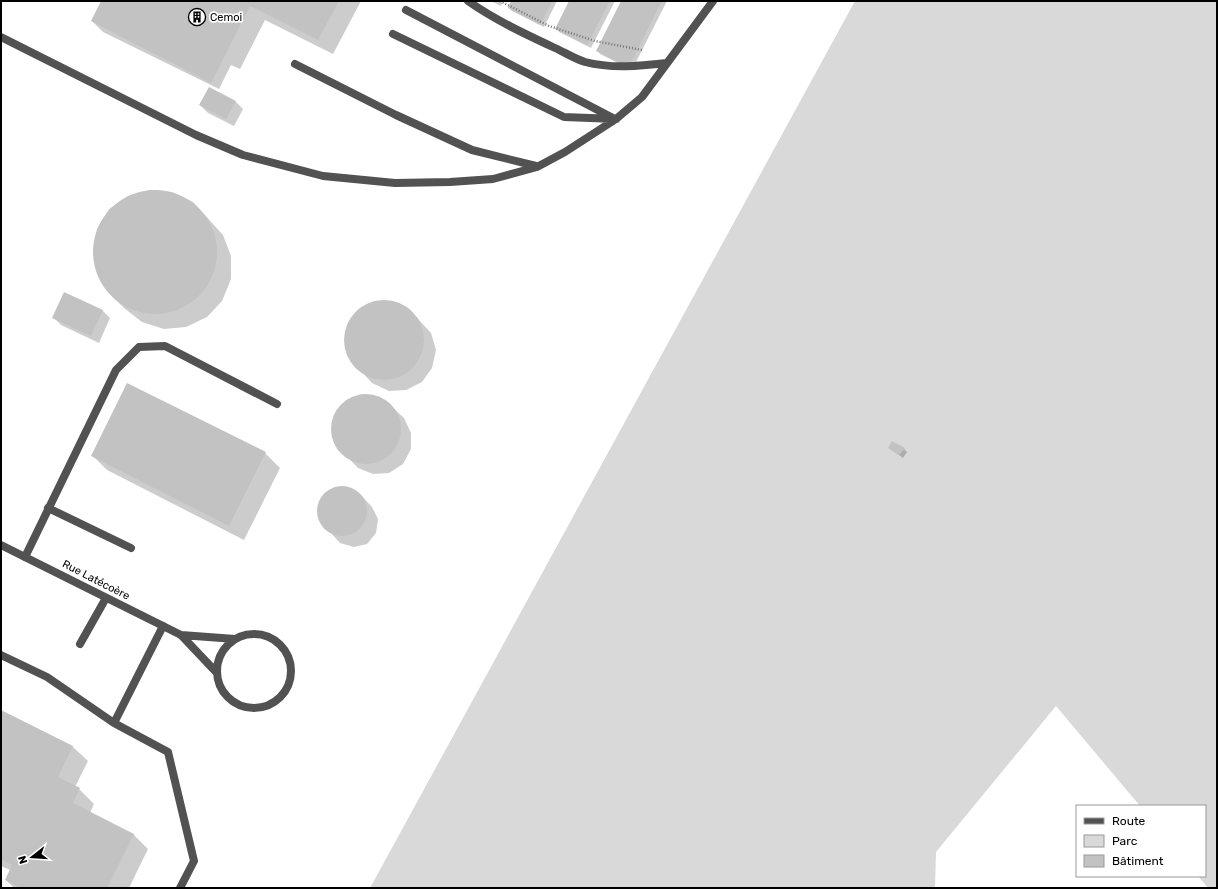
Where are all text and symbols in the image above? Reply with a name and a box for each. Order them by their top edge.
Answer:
building icon: Cemoi [187,7,207,27]
place label: Cemoi [210,11,242,24]
street label: Rue Latécoère [60,557,132,603]
legend [1076,805,1206,877]
text: Route [1112,814,1146,828]
text: Parc [1112,834,1138,848]
north arrow [12,837,52,877]
text: N [16,854,30,865]
text: Bâtiment [1112,854,1164,868]

